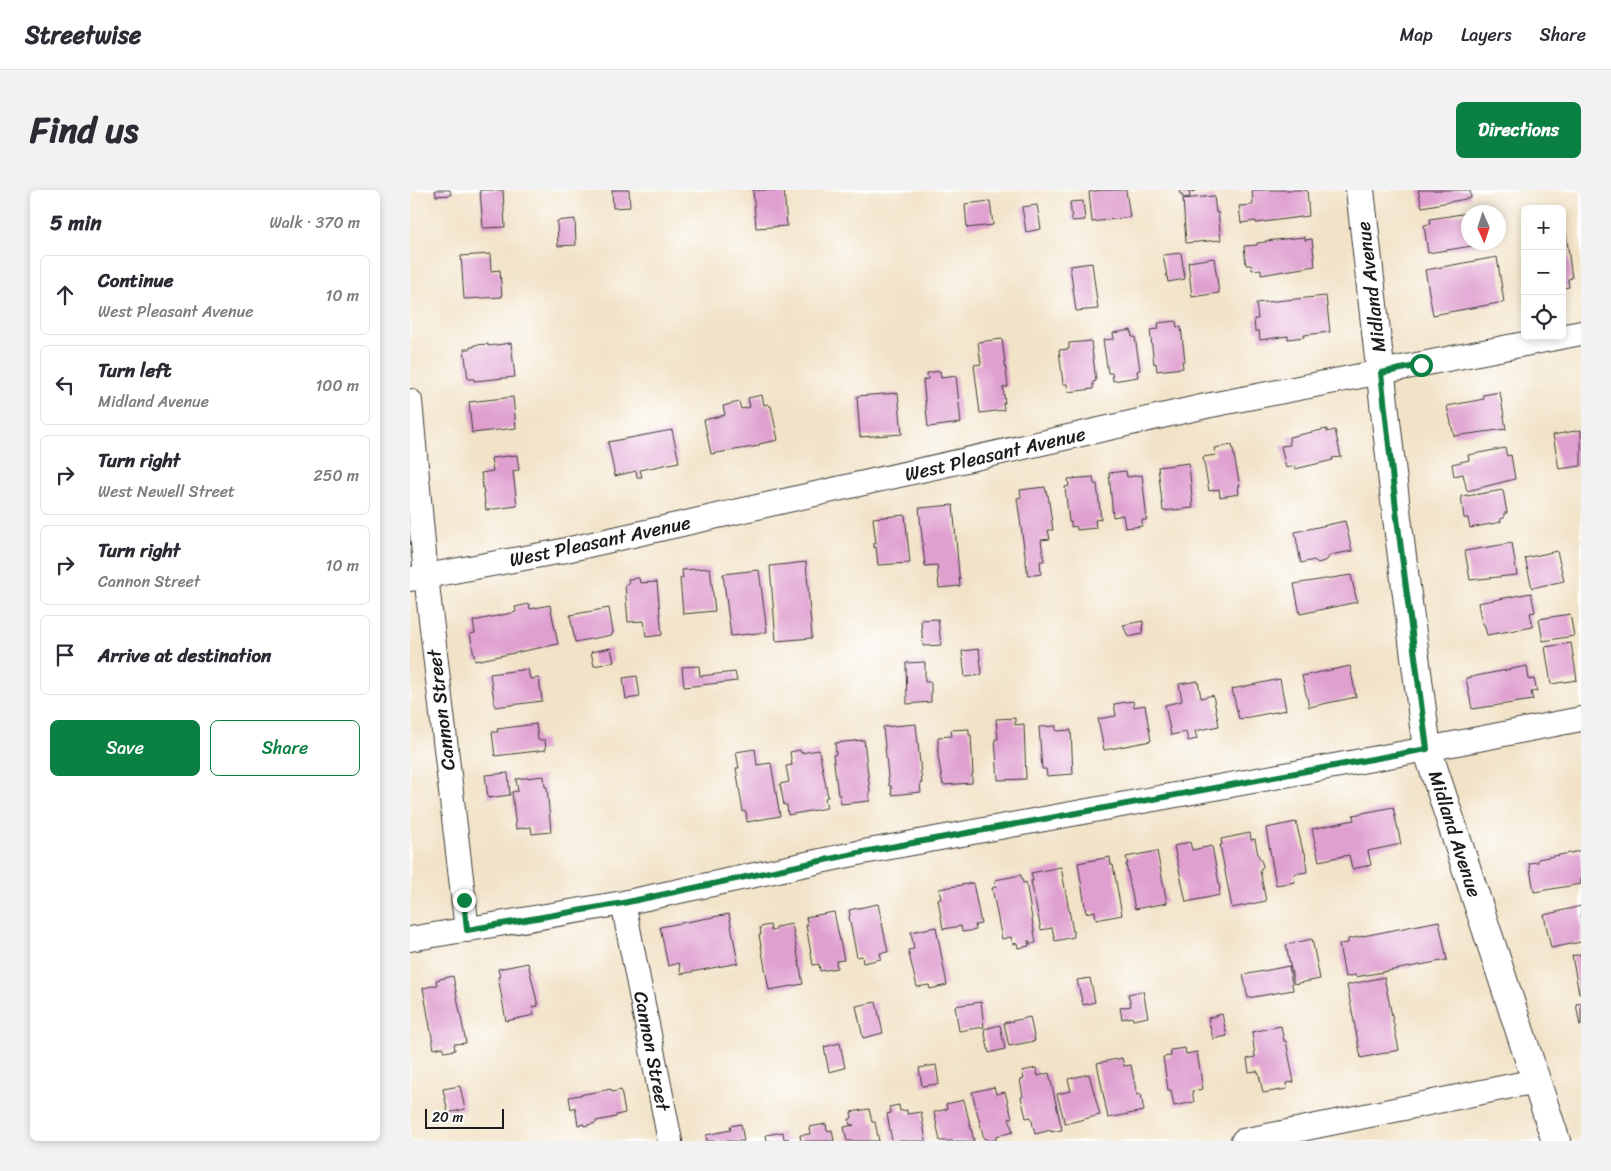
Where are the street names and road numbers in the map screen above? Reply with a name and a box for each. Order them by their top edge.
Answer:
street label: Midland Avenue [1347,219,1395,354]
street label: West Pleasant Avenue [901,417,1089,491]
street label: West Pleasant Avenue [506,506,694,576]
street label: Cannon Street [417,646,465,772]
street label: Midland Avenue [1419,766,1491,902]
street label: Cannon Street [624,988,680,1115]

